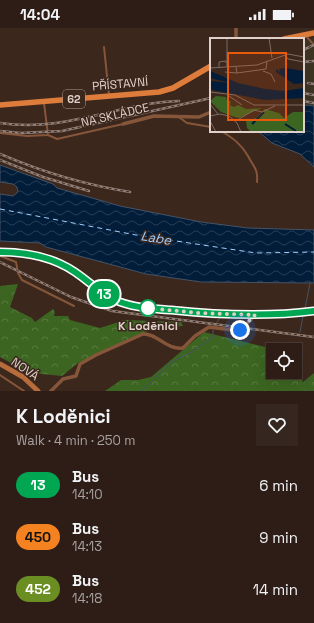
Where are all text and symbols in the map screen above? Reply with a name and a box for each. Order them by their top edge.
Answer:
text: 14:04 [20,5,60,24]
inset map [210,38,304,132]
street label: PŘÍSTAVNÍ [91,74,149,94]
road number: 62 [63,90,85,108]
street label: NA SKLÁDCE [79,99,151,131]
water label: Labe [140,227,174,249]
line badge: 13 [86,281,122,307]
text: 13 [97,285,111,303]
marker: K Loděnici [139,299,157,317]
place label: K Loděnici [118,318,178,334]
your location [230,320,250,340]
map controls [266,343,302,379]
button: locate [266,343,302,379]
street label: NOVÁ [8,354,42,384]
text: K Loděnici [16,404,111,429]
button: heart [256,404,298,446]
text: Walk · 4 min · 250 m [16,432,135,449]
text: Bus [72,467,99,486]
text: 13 [31,476,45,494]
text: 6 min [259,476,298,495]
text: 14:10 [72,486,103,503]
text: Bus [72,519,99,538]
text: 450 [25,528,51,546]
text: 9 min [259,528,298,547]
text: 14:13 [72,538,102,555]
text: Bus [72,571,99,590]
text: 452 [25,580,51,598]
text: 14 min [253,580,298,599]
text: 14:18 [72,590,102,607]

